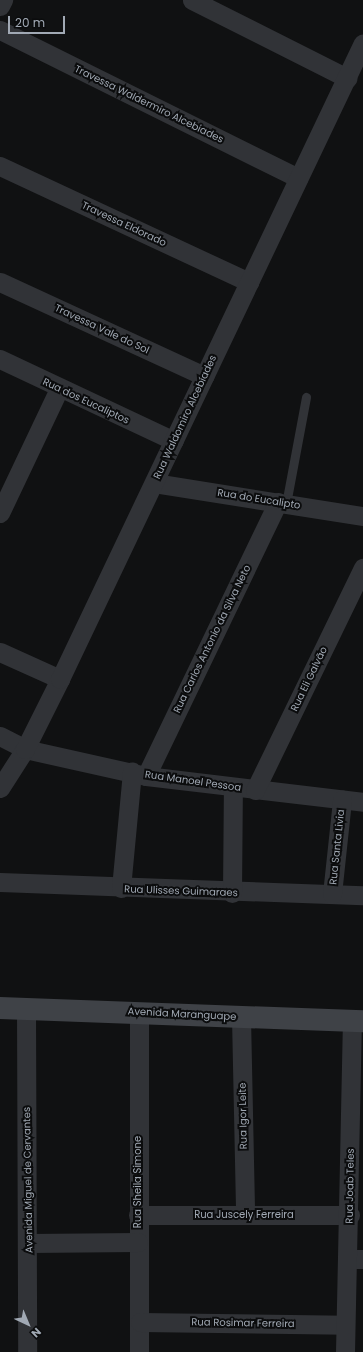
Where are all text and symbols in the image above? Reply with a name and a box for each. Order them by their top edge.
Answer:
scale bar [10,8,67,34]
text: 20 m [15,14,45,31]
street label: Travessa Waldermiro Alcebiades [72,63,226,145]
street label: Travessa Eldorado [80,199,168,249]
street label: Travessa Vale do Sol [53,302,151,356]
street label: Rua Waldomiro Alcebíades [151,353,219,481]
street label: Rua dos Eucaliptos [41,376,131,426]
street label: Rua do Eucalipto [217,487,301,511]
street label: Rua Carlos Antonio da Silva Neto [171,563,253,715]
street label: Rua Eli Galvão [288,645,330,713]
street label: Rua Manoel Pessoa [144,768,242,794]
street label: Rua Santa Livia [327,809,347,885]
street label: Rua Ulisses Guimaraes [124,883,238,899]
street label: Avenida Maranguape [127,1005,237,1023]
street label: Rua Igor Leite [236,1083,250,1149]
street label: Avenida Miguel de Cervantes [21,1107,35,1253]
street label: Rua Sheila Simone [132,1136,144,1228]
street label: Rua Joab Teles [343,1148,357,1224]
street label: Rua Juscely Ferreira [194,1209,294,1221]
north arrow [8,1304,48,1344]
street label: Rua Rosimar Ferreira [191,1316,295,1330]
text: N [28,1324,45,1341]

